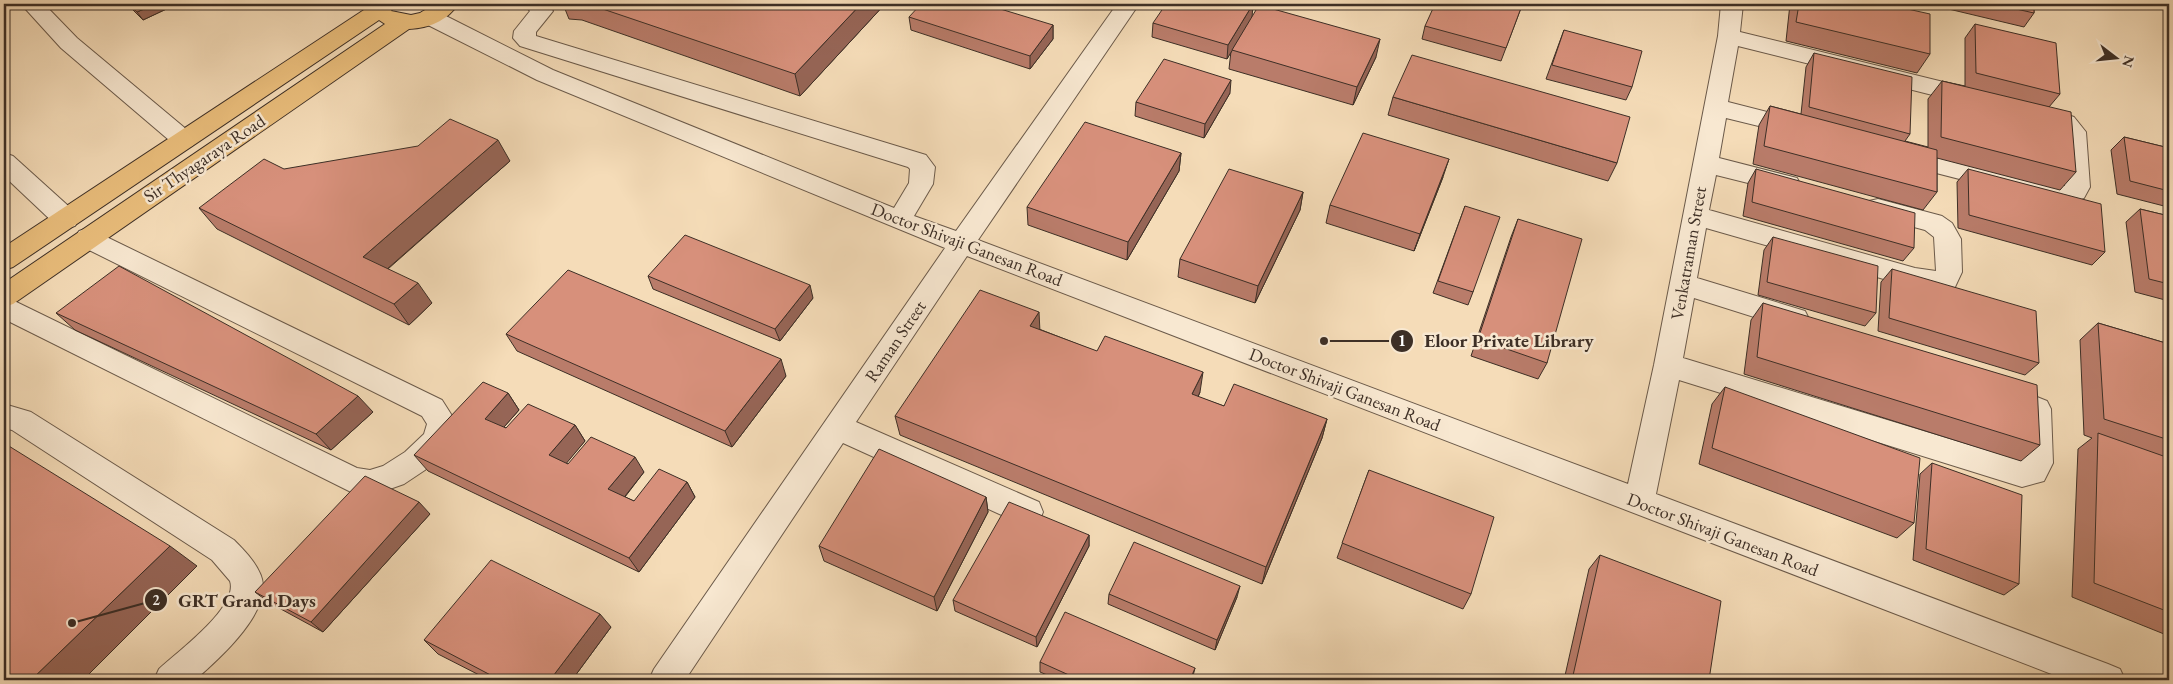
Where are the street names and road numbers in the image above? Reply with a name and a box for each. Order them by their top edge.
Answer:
street label: Sir Thyagaraya Road [139,108,270,207]
street label: Venkatraman Street [1665,184,1711,322]
street label: Doctor Shivaji Ganesan Road [868,197,1067,291]
street label: Raman Street [859,295,931,386]
street label: Doctor Shivaji Ganesan Road [1246,342,1445,436]
street label: Doctor Shivaji Ganesan Road [1624,487,1823,581]

